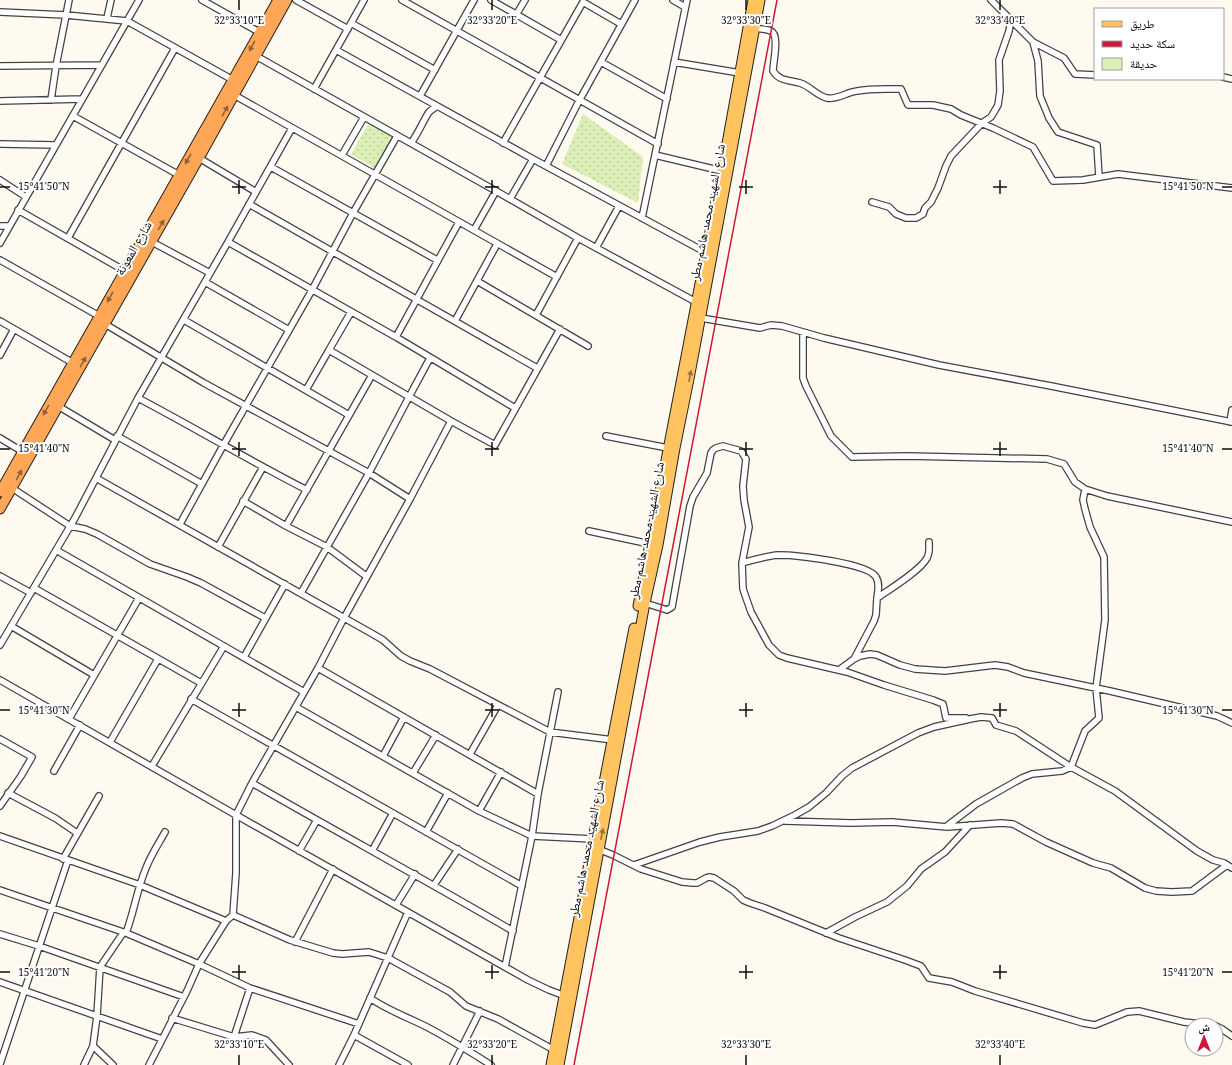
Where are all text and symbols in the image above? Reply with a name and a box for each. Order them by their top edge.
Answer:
legend [1094,8,1224,80]
text: 32°33'10"E [214,13,264,27]
text: 32°33'20"E [467,13,517,27]
text: 32°33'30"E [721,13,771,27]
text: 32°33'40"E [975,13,1025,27]
text: طريق [1130,15,1155,32]
text: سكة حديد [1130,35,1175,52]
one-way arrow [248,40,255,52]
text: حديقة [1130,55,1158,72]
one-way arrow [222,105,228,117]
street label: شارع الشهيد محمد هاشم مطر [685,142,730,283]
one-way arrow [184,153,191,165]
text: 15°41'50"N [18,179,70,193]
text: 15°41'50"N [1162,179,1214,193]
street label: شارع المعونة [110,217,157,279]
one-way arrow [158,219,165,231]
one-way arrow [107,291,113,303]
one-way arrow [80,356,87,368]
one-way arrow [687,370,693,383]
one-way arrow [43,404,50,416]
text: 15°41'40"N [18,441,70,455]
text: 15°41'40"N [1162,441,1214,455]
street label: شارع الشهيد محمد هاشم مطر [624,460,669,601]
one-way arrow [16,469,23,481]
text: 15°41'30"N [18,703,70,717]
text: 15°41'30"N [1162,703,1214,717]
street label: شارع الشهيد محمد هاشم مطر [564,778,609,919]
one-way arrow [599,828,605,840]
text: 15°41'20"N [18,965,70,979]
text: 15°41'20"N [1162,965,1214,979]
north arrow [1184,1017,1224,1057]
text: ش [1198,1019,1210,1035]
text: 32°33'10"E [214,1037,264,1051]
text: 32°33'20"E [467,1037,517,1051]
text: 32°33'30"E [721,1037,771,1051]
text: 32°33'40"E [975,1037,1025,1051]

